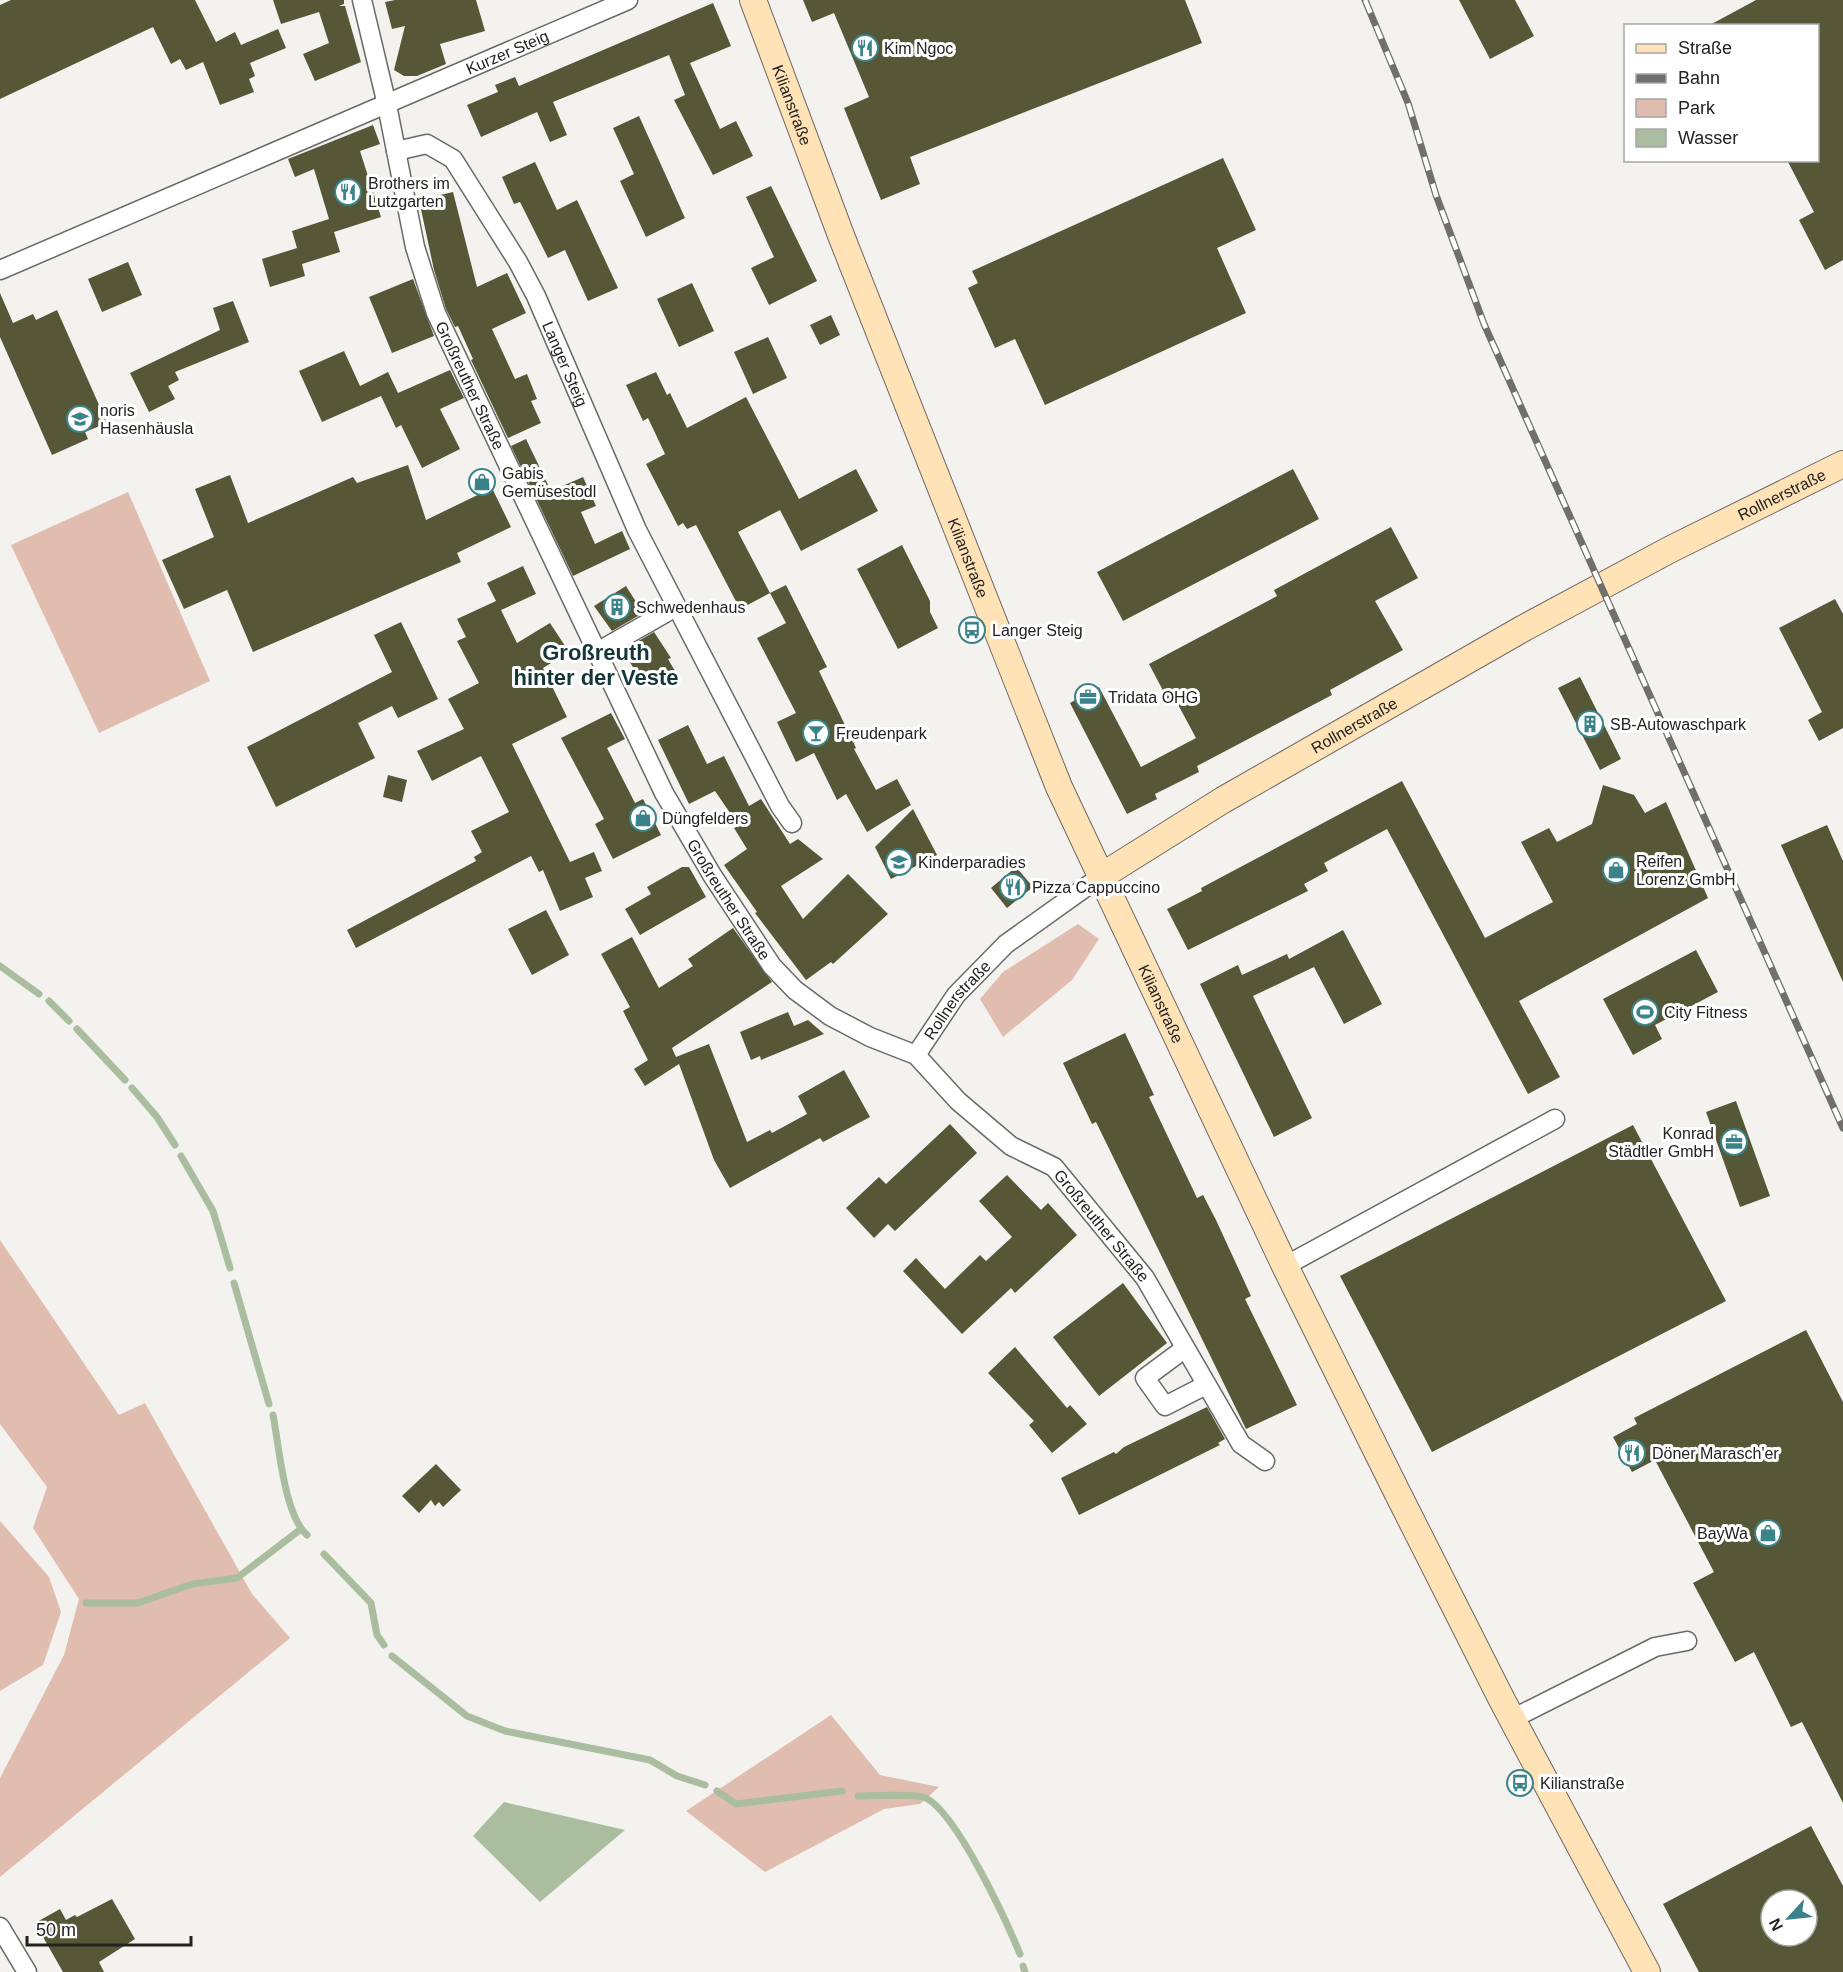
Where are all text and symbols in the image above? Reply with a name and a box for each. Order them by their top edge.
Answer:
legend [1624,24,1819,162]
street label: Kurzer Steig [463,27,551,78]
restaurant icon: Kim Ngoc [850,33,880,63]
text: Straße [1678,38,1732,58]
place label: Kim Ngoc [884,40,953,57]
street label: Kilianstraße [769,63,815,148]
text: Bahn [1678,68,1720,88]
text: Park [1678,98,1716,118]
text: Wasser [1678,128,1738,148]
place label: Brothers im Lutzgarten [368,175,450,210]
restaurant icon: Brothers im Lutzgarten [333,177,363,207]
street label: Großreuther Straße [432,319,508,452]
street label: Langer Steig [539,319,591,409]
place label: noris Hasenhäusla [100,402,194,437]
school or university icon: noris Hasenhäusla [65,404,95,434]
place label: Gabis Gemüsestodl [502,465,596,500]
street label: Rollnerstraße [1735,466,1829,524]
shop icon: Gabis Gemüsestodl [467,467,497,497]
street label: Kilianstraße [945,516,991,601]
building icon: Schwedenhaus [602,592,632,622]
place label: Schwedenhaus [636,599,745,616]
bus stop icon: Langer Steig [957,615,987,645]
place label: Langer Steig [992,622,1083,639]
district label: Großreuth hinter der Veste [513,640,679,690]
office icon: Tridata OHG [1073,682,1103,712]
place label: Tridata OHG [1108,689,1198,706]
street label: Rollnerstraße [1308,694,1400,757]
building icon: SB-Autowaschpark [1575,709,1605,739]
place label: SB-Autowaschpark [1610,716,1747,733]
bar icon: Freudenpark [801,718,831,748]
place label: Freudenpark [836,725,928,742]
shop icon: Düngfelders [628,803,658,833]
place label: Düngfelders [662,810,748,827]
street label: Großreuther Straße [684,836,774,963]
school or university icon: Kinderparadies [884,847,914,877]
place label: Reifen Lorenz GmbH [1636,853,1736,888]
place label: Kinderparadies [918,854,1026,871]
shop icon: Reifen Lorenz GmbH [1601,855,1631,885]
restaurant icon: Pizza Cappuccino [998,872,1028,902]
place label: Pizza Cappuccino [1032,879,1160,896]
street label: Rollnerstraße [921,957,994,1043]
street label: Kilianstraße [1135,962,1187,1046]
sports icon: City Fitness [1630,997,1660,1027]
place label: City Fitness [1664,1004,1748,1021]
place label: Konrad Städtler GmbH [1608,1125,1714,1160]
office icon: Konrad Städtler GmbH [1719,1127,1749,1157]
street label: Großreuther Straße [1051,1166,1152,1285]
restaurant icon: Döner Marasch'er [1617,1438,1647,1468]
place label: Döner Marasch'er [1652,1445,1779,1462]
shop icon: BayWa [1753,1518,1783,1548]
place label: BayWa [1697,1525,1748,1542]
bus stop icon: Kilianstraße [1505,1768,1535,1798]
place label: Kilianstraße [1540,1775,1625,1792]
north arrow [1759,1888,1819,1948]
scale bar [27,1909,190,1947]
text: N [1766,1916,1786,1934]
text: 50 m [36,1920,76,1940]

